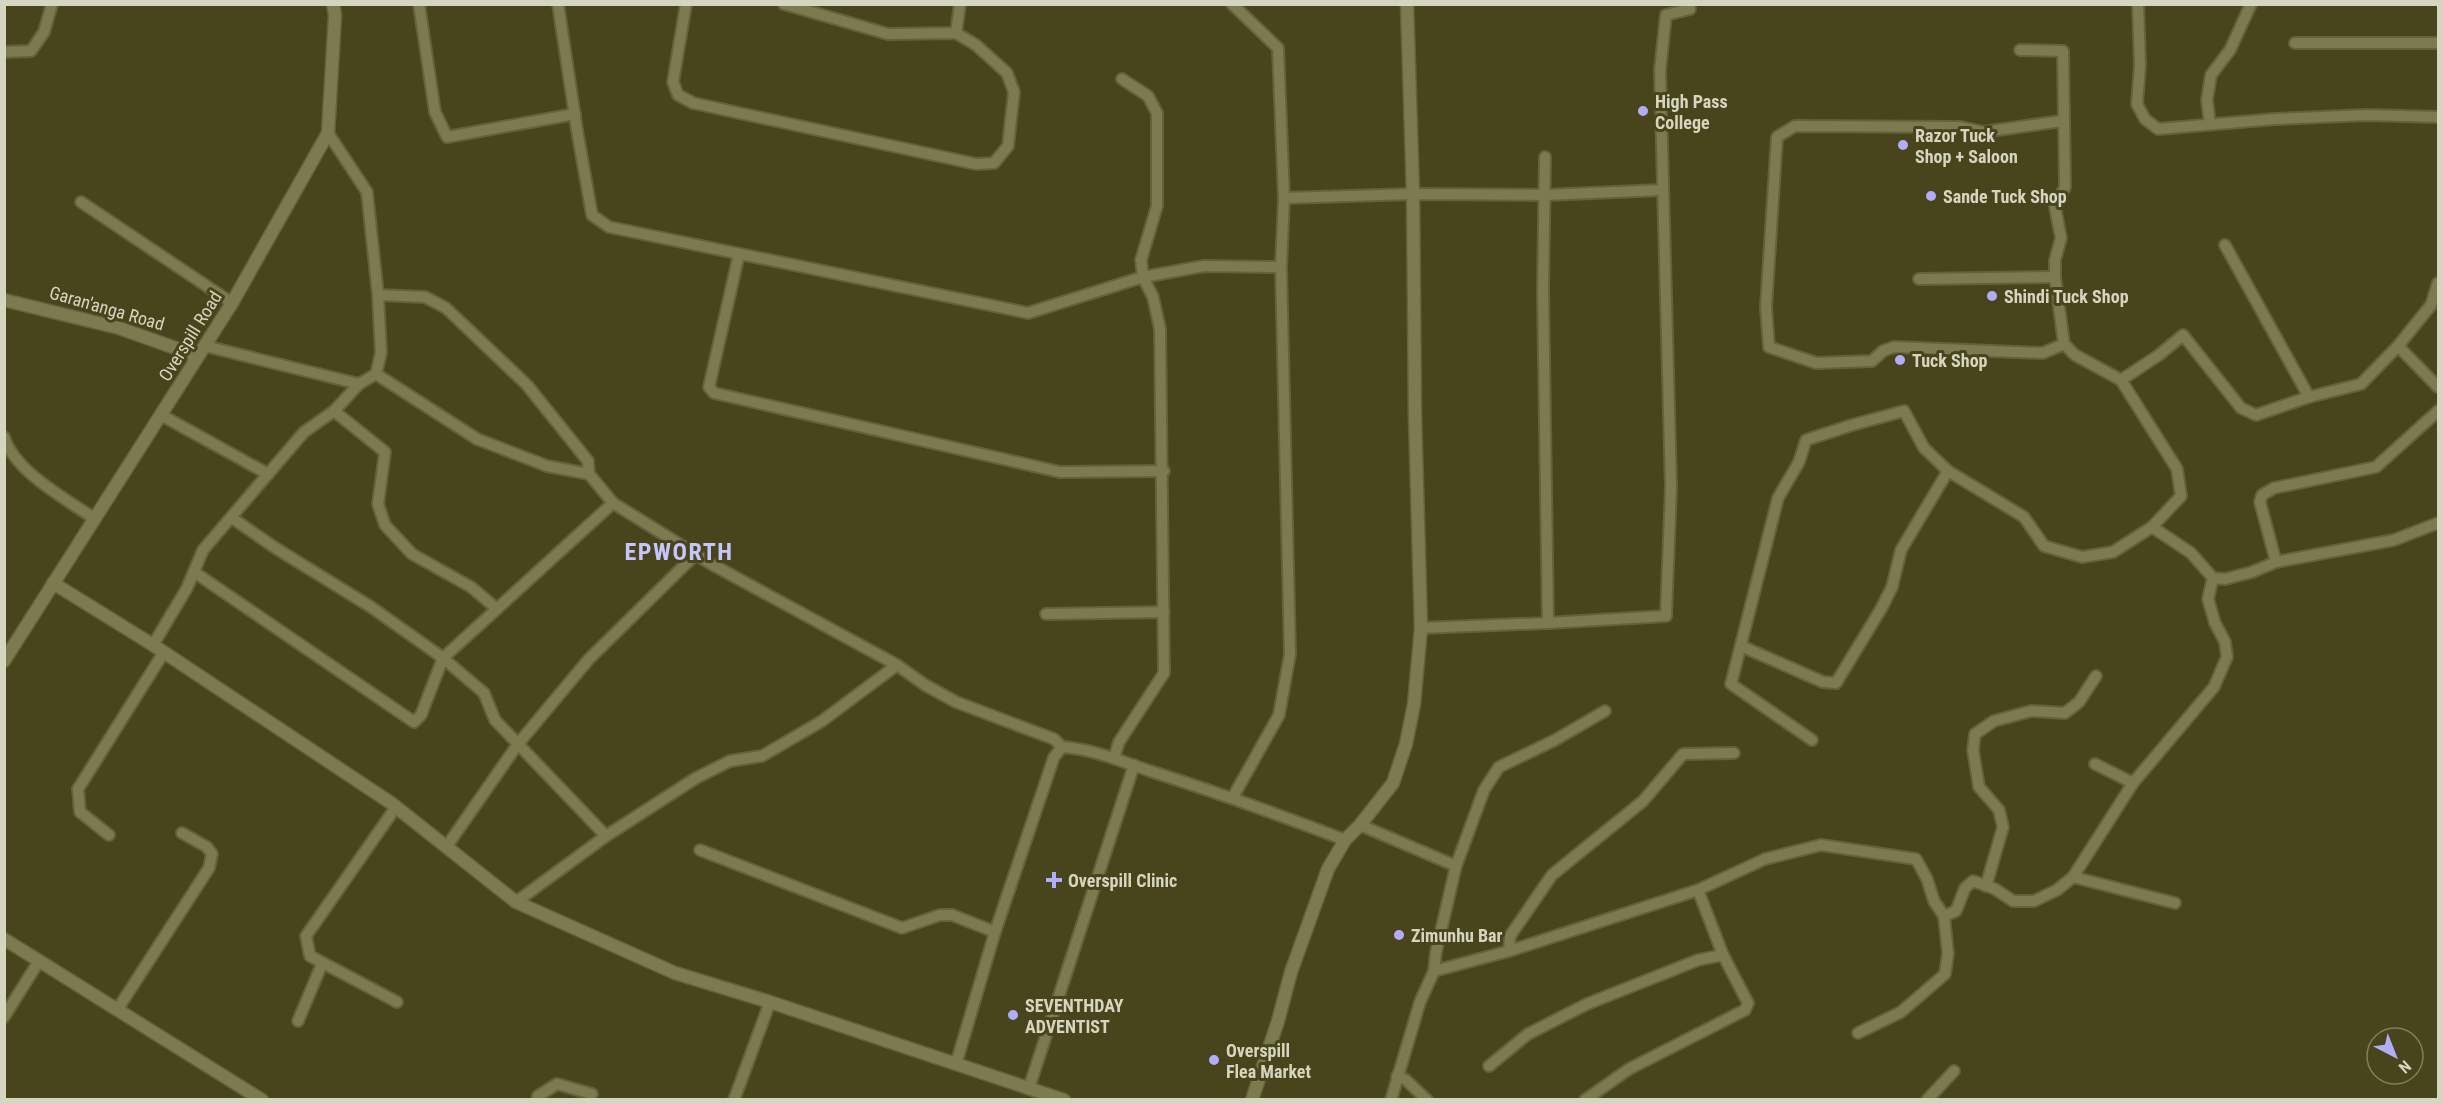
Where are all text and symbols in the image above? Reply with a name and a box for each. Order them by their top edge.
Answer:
place label: High Pass College [1655,91,1728,133]
marker: High Pass College [1636,104,1650,118]
place label: Razor Tuck Shop + Saloon [1915,125,2018,167]
marker: Razor Tuck Shop + Saloon [1896,138,1910,152]
place label: Sande Tuck Shop [1943,186,2067,207]
marker: Sande Tuck Shop [1924,189,1938,203]
street label: Garan'anga Road [47,282,167,334]
place label: Shindi Tuck Shop [2004,286,2129,307]
street label: Overspill Road [154,287,226,385]
marker: Shindi Tuck Shop [1985,289,1999,303]
place label: Tuck Shop [1912,350,1988,371]
marker: Tuck Shop [1893,353,1907,367]
district label: EPWORTH [625,538,733,566]
place label: Overspill Clinic [1068,870,1177,891]
marker: Overspill Clinic [1045,871,1063,889]
place label: Zimunhu Bar [1411,925,1503,946]
marker: Zimunhu Bar [1392,928,1406,942]
place label: SEVENTHDAY ADVENTIST [1025,995,1124,1037]
marker: SEVENTHDAY ADVENTIST [1006,1008,1020,1022]
north arrow [2365,1026,2425,1086]
place label: Overspill Flea Market [1226,1040,1311,1082]
marker: Overspill Flea Market [1207,1053,1221,1067]
text: N [2395,1056,2415,1077]

